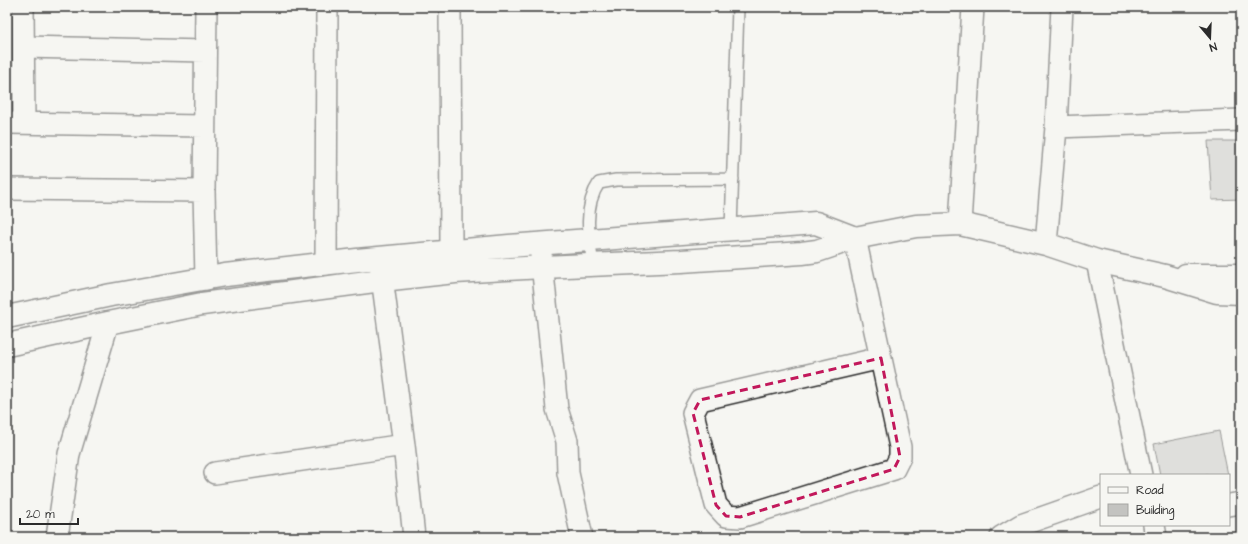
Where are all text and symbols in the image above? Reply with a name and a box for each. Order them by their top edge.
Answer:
north arrow [1190,18,1230,58]
text: N [1207,39,1219,55]
legend [1100,474,1230,526]
text: Road [1136,482,1164,499]
scale bar [20,500,78,526]
text: Building [1136,502,1174,520]
text: 20 m [26,506,55,523]

